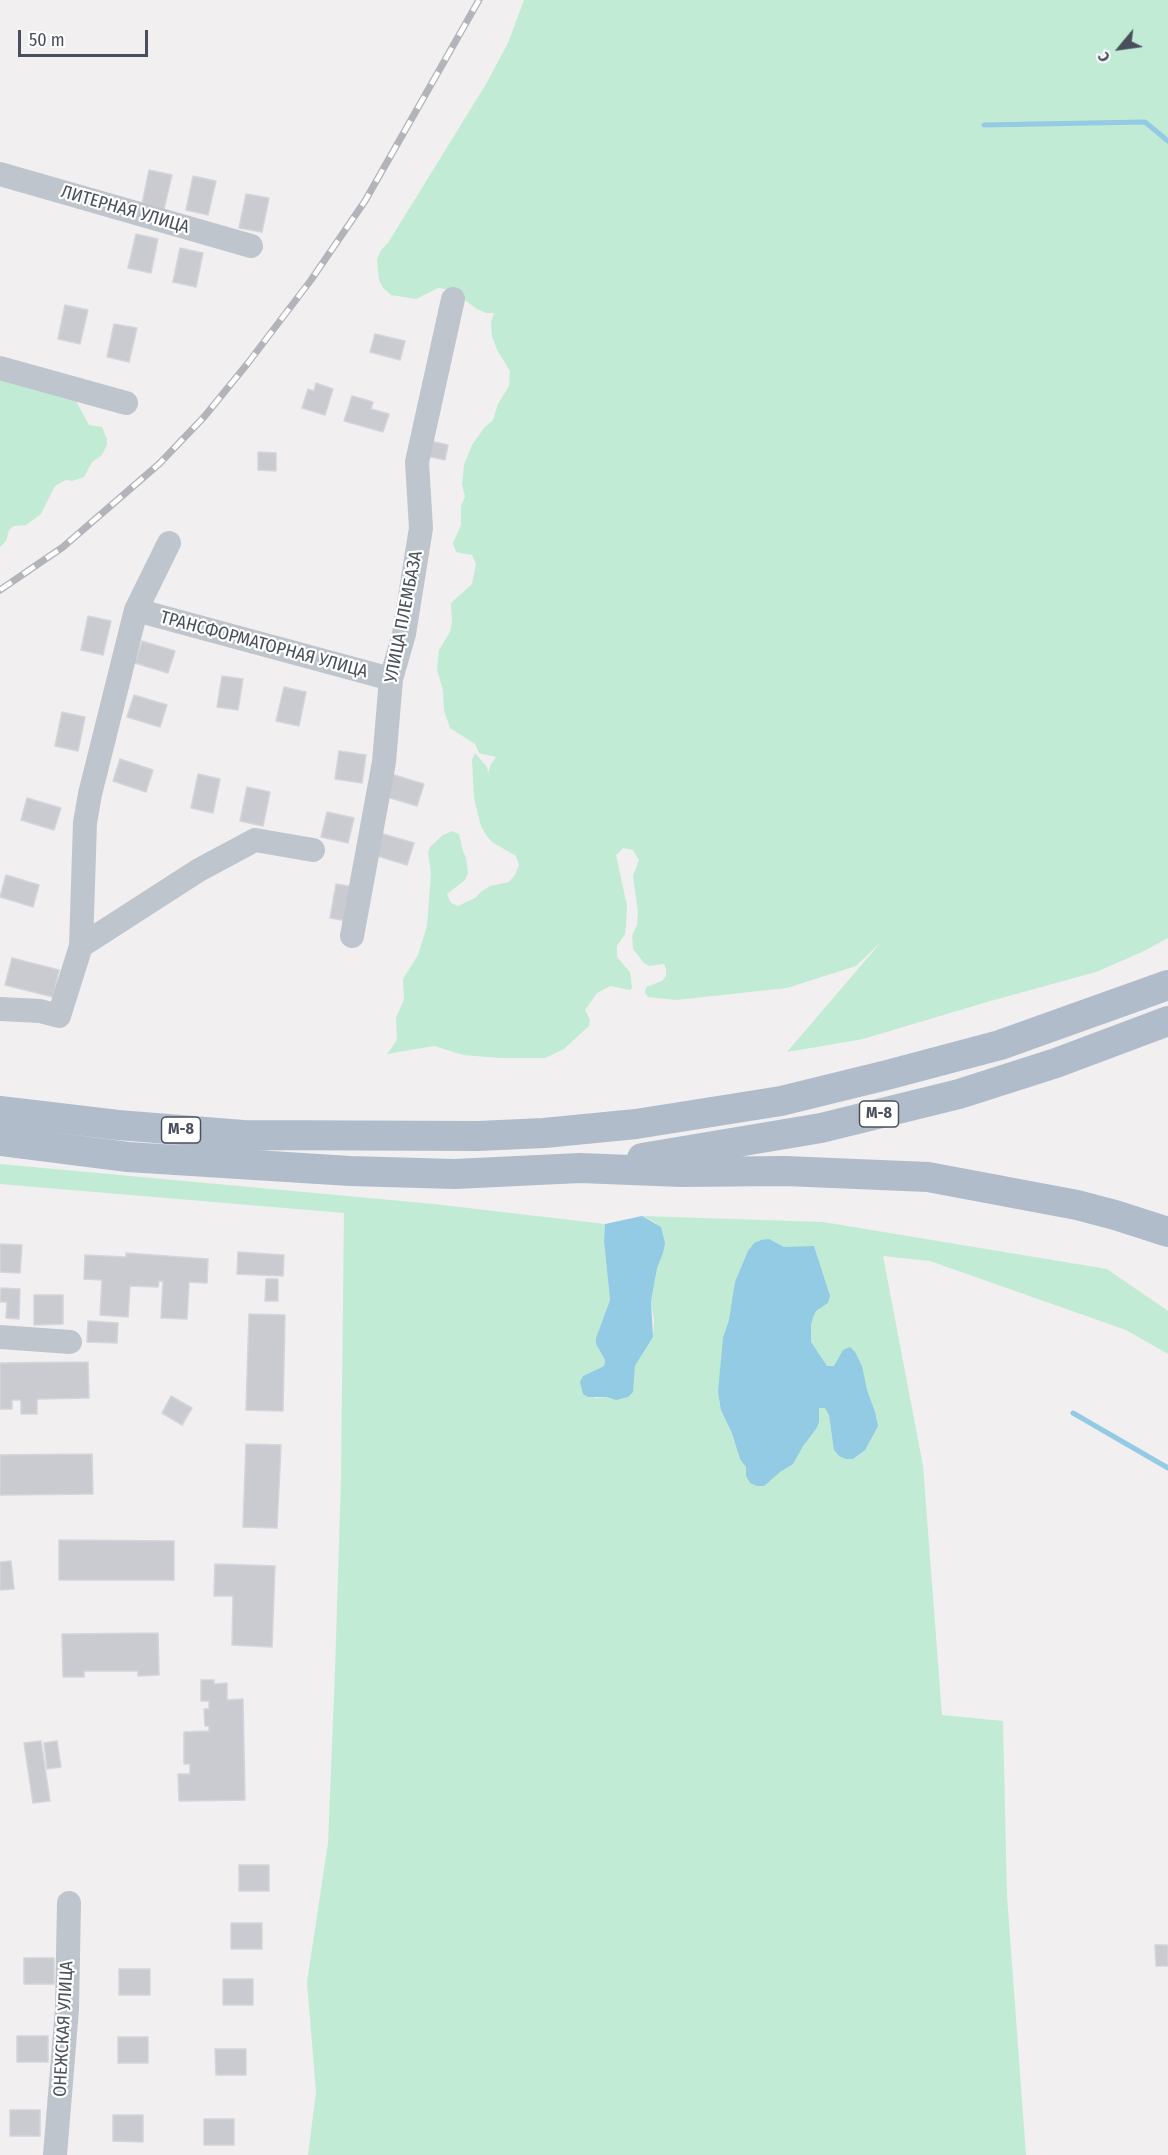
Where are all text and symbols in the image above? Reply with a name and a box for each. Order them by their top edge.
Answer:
scale bar [21,18,152,56]
north arrow [1090,18,1150,78]
text: 50 m [29,29,65,51]
text: С [1093,49,1114,65]
street label: ЛИТЕРНАЯ УЛИЦА [58,181,192,239]
street label: УЛИЦА ПЛЕМБАЗА [381,549,427,685]
street label: ТРАНСФОРМАТОРНАЯ УЛИЦА [158,607,370,683]
road number: М-8 [860,1101,898,1127]
road number: М-8 [162,1117,201,1143]
street label: ОНЕЖСКАЯ УЛИЦА [50,1960,78,2098]

